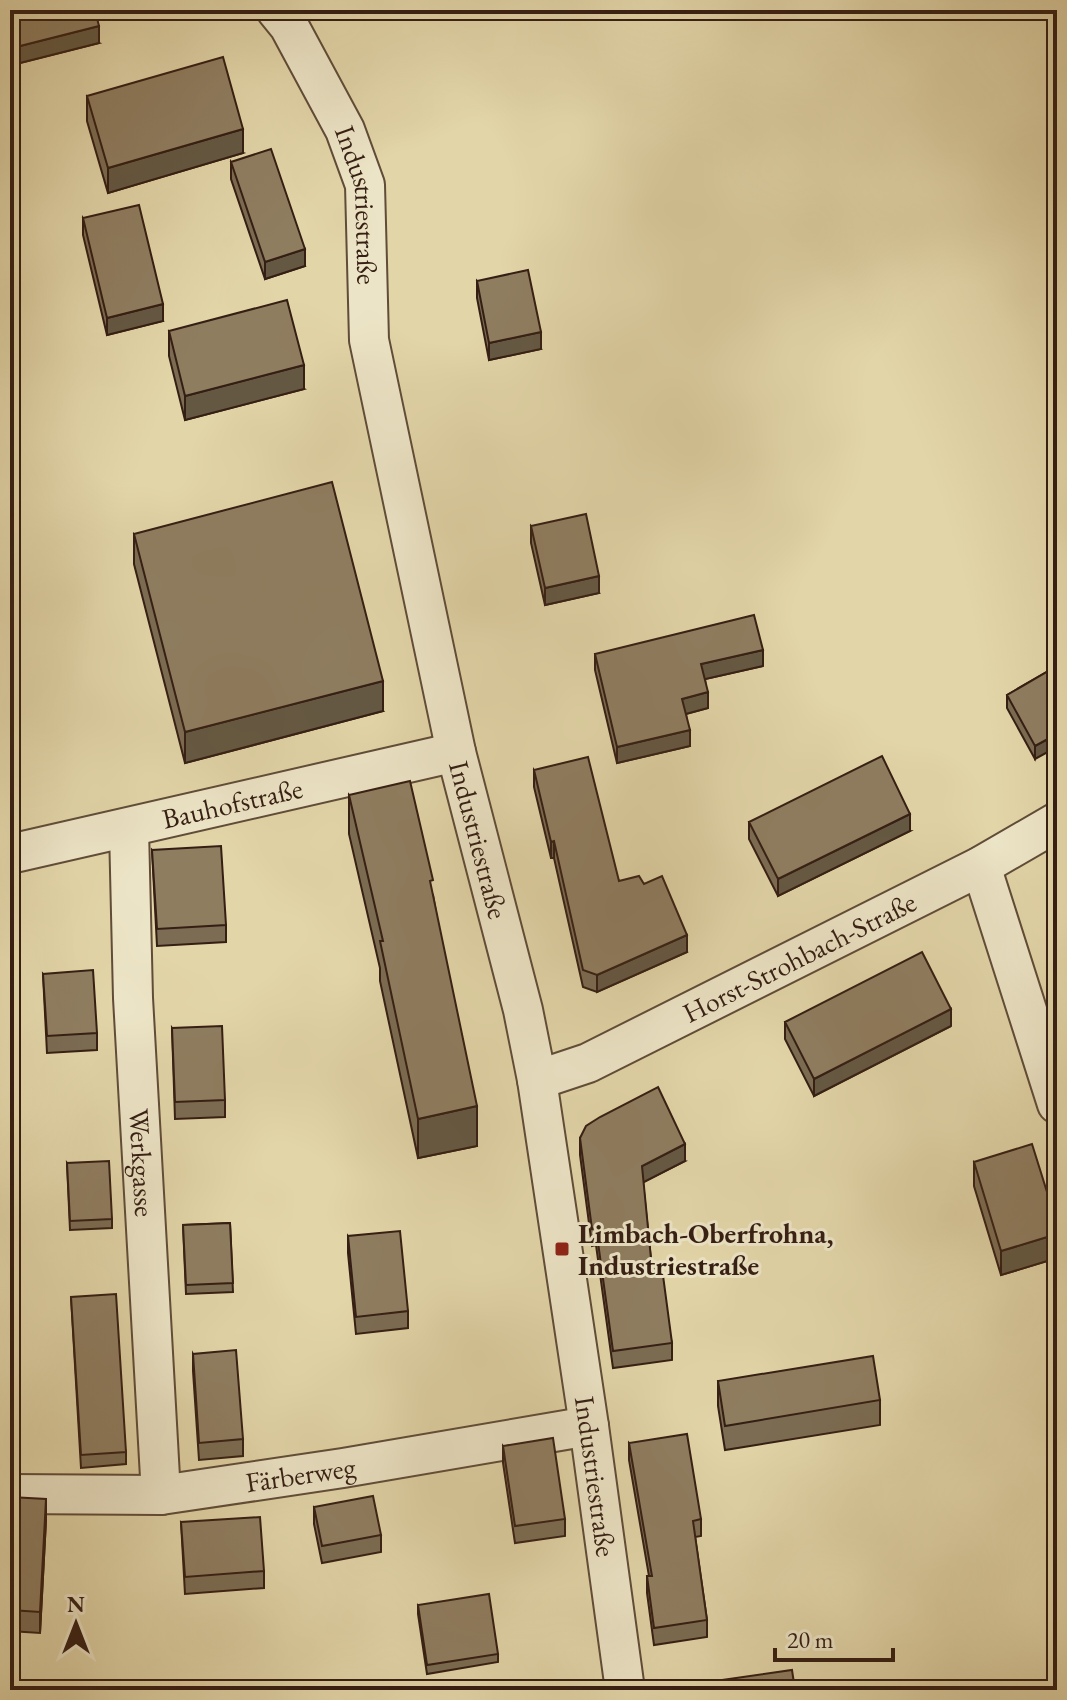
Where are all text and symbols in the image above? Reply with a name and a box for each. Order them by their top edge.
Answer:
street label: Industriestraße [327,120,386,285]
street label: Industriestraße [441,757,517,923]
street label: Bauhofstraße [159,770,306,837]
street label: Horst-Strohbach-Straße [676,884,922,1031]
street label: Werkgasse [121,1107,163,1218]
place label: Limbach-Oberfrohna, Industriestraße [578,1215,834,1283]
marker: Limbach-Oberfrohna, Industriestraße [553,1240,571,1258]
street label: Industriestraße [567,1394,625,1559]
street label: Färberweg [243,1448,359,1500]
north arrow [36,1584,116,1664]
text: N [67,1590,85,1619]
scale bar [775,1612,893,1662]
text: 20 m [787,1624,834,1655]

